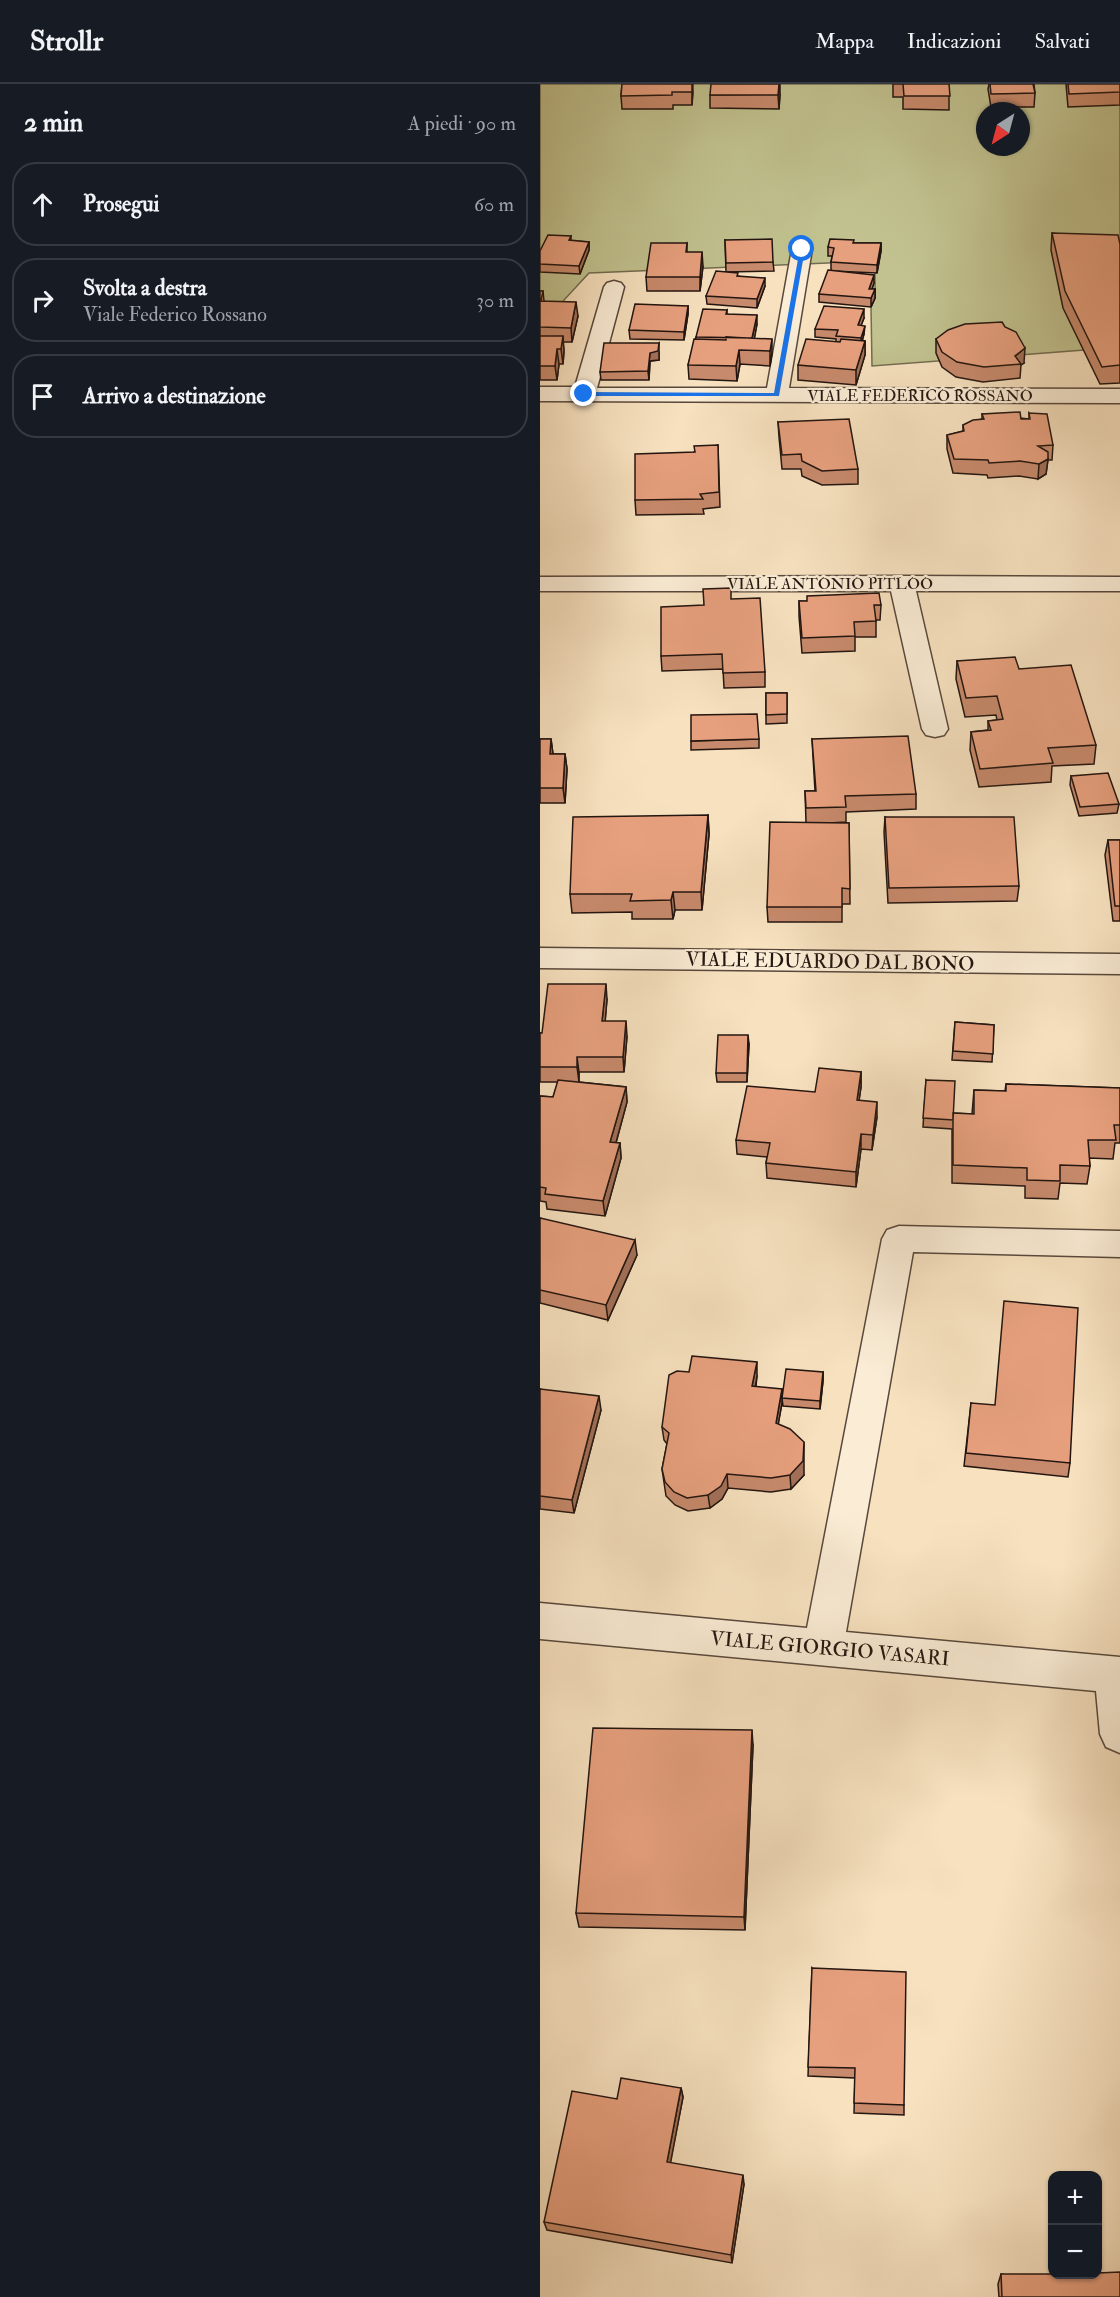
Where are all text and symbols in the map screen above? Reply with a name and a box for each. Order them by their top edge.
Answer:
text: Strollr [30,24,103,59]
text: Mappa [815,28,874,55]
text: Indicazioni [907,28,1001,55]
text: Salvati [1034,28,1090,55]
north arrow [976,102,1030,156]
text: 2 min [24,107,83,139]
text: A piedi · 90 m [408,111,516,136]
icon: ahead [26,188,59,221]
text: Prosegui [83,190,159,218]
text: 60 m [474,192,514,217]
route start [788,235,814,261]
text: Svolta a destra [83,274,207,302]
icon: right [26,284,59,317]
text: 30 m [476,288,514,313]
text: Viale Federico Rossano [83,302,267,327]
icon: arrive [26,380,59,413]
route end [570,380,596,406]
text: Arrivo a destinazione [83,382,266,410]
street label: VIALE FEDERICO ROSSANO [807,386,1033,406]
street label: VIALE ANTONIO PITLOO [727,574,933,594]
street label: VIALE EDUARDO DAL BONO [685,946,975,977]
street label: VIALE GIORGIO VASARI [709,1626,951,1671]
map controls [1048,2171,1102,2279]
button: + [1048,2171,1102,2225]
button: − [1048,2225,1102,2279]

